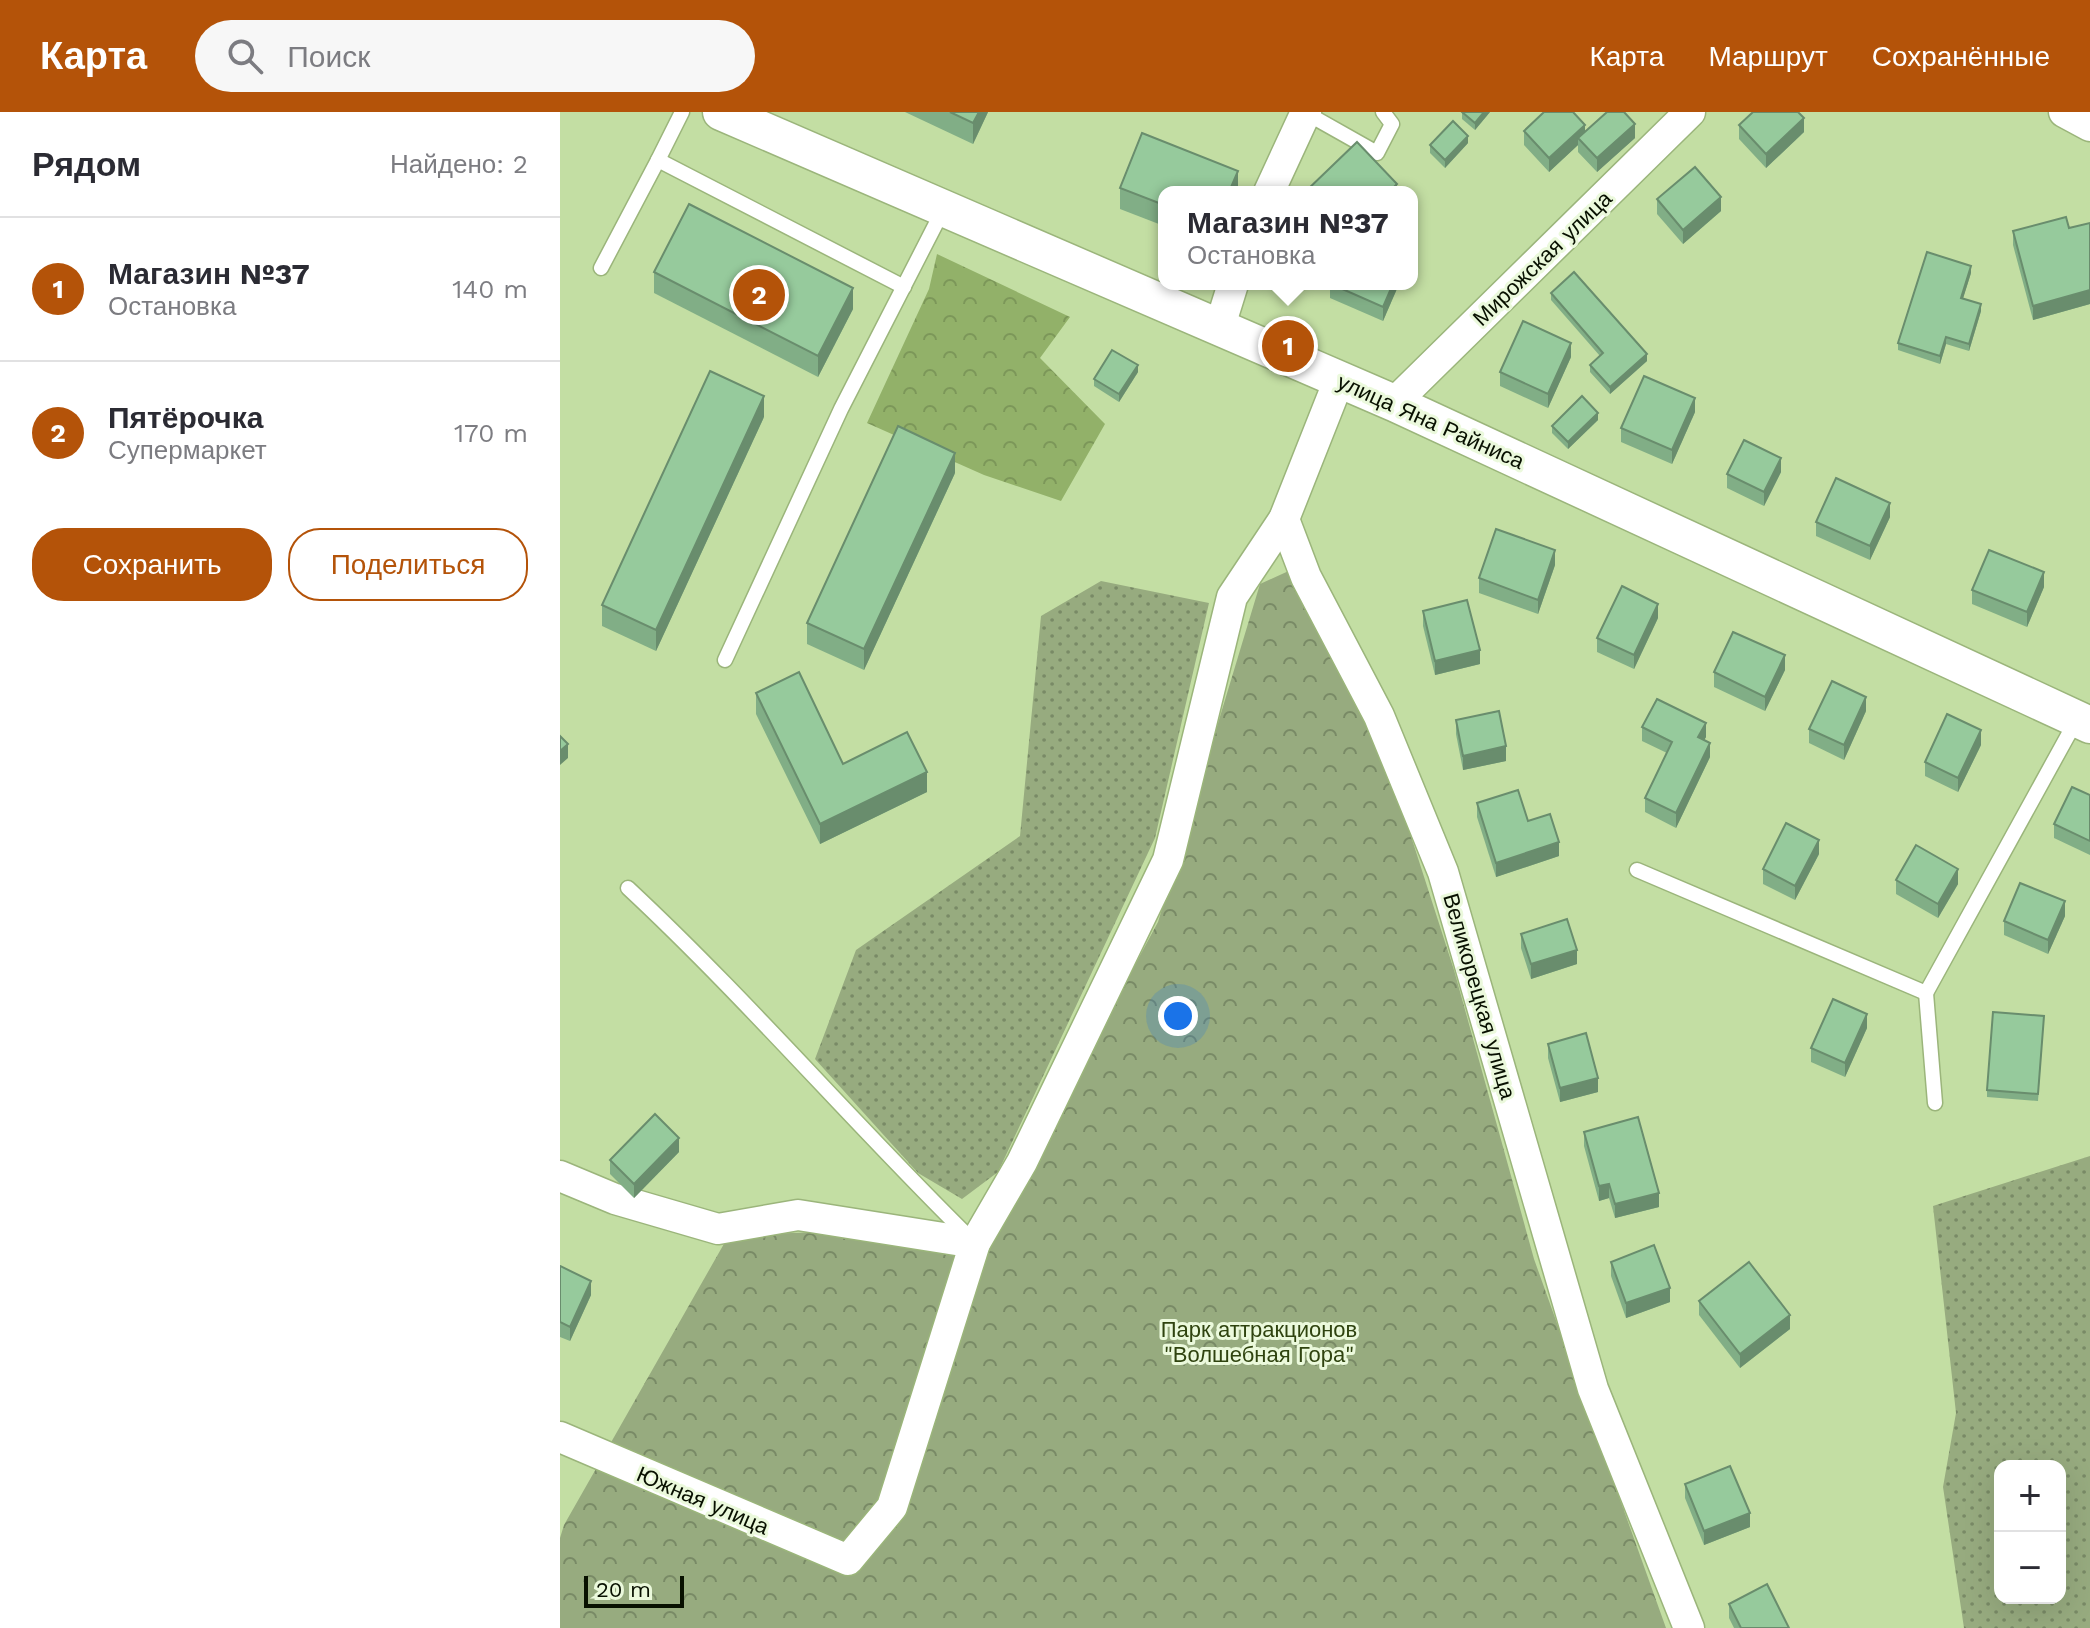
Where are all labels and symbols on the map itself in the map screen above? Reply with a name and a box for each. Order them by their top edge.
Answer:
street label: Мирожская улица [1468,185,1617,331]
pin: 2 [733,265,785,325]
pin: 1 [1262,316,1314,376]
street label: улица Яна Райниса [1333,369,1529,474]
street label: Великорецкая улица [1438,890,1521,1103]
your location [1158,996,1198,1036]
park label: Парк аттракционов "Волшебная Гора" [1161,1317,1357,1367]
street label: Южная улица [633,1461,773,1540]
scale bar [584,1572,684,1608]

